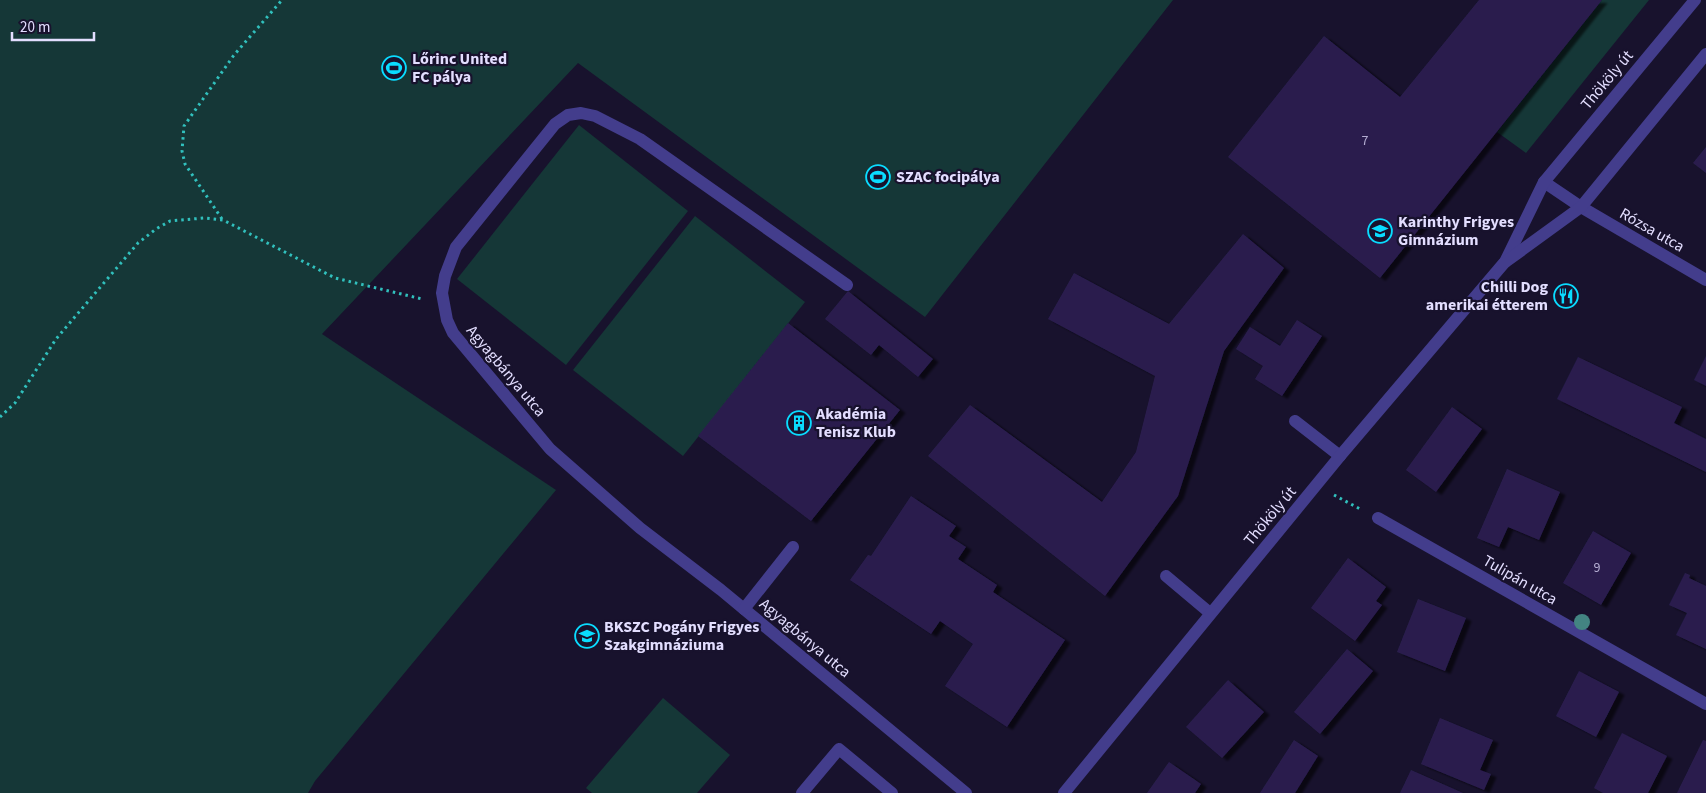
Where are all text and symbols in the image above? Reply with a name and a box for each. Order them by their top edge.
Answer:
scale bar [12,10,95,42]
text: 20 m [20,17,50,38]
street label: Thököly út [1576,45,1639,114]
place label: Lőrinc United FC pálya [412,48,507,88]
sports icon: Lőrinc United FC pálya [381,55,407,81]
house number: 7 [1362,131,1369,151]
sports icon: SZAC focipálya [865,164,891,190]
place label: SZAC focipálya [896,166,1000,188]
street label: Rózsa utca [1616,203,1688,257]
place label: Karinthy Frigyes Gimnázium [1398,211,1514,251]
school or university icon: Karinthy Frigyes Gimnázium [1367,218,1393,244]
place label: Chilli Dog amerikai étterem [1426,276,1548,316]
restaurant icon: Chilli Dog amerikai étterem [1553,283,1579,309]
street label: Agyagbánya utca [461,321,551,421]
place label: Akadémia Tenisz Klub [815,403,896,443]
building icon: Akadémia Tenisz Klub [786,410,812,436]
street label: Thököly út [1239,481,1302,550]
street label: Tulipán utca [1479,550,1561,610]
house number: 9 [1594,558,1601,578]
street label: Agyagbánya utca [755,593,855,683]
place label: BKSZC Pogány Frigyes Szakgimnáziuma [604,616,759,656]
school or university icon: BKSZC Pogány Frigyes Szakgimnáziuma [574,623,600,649]

